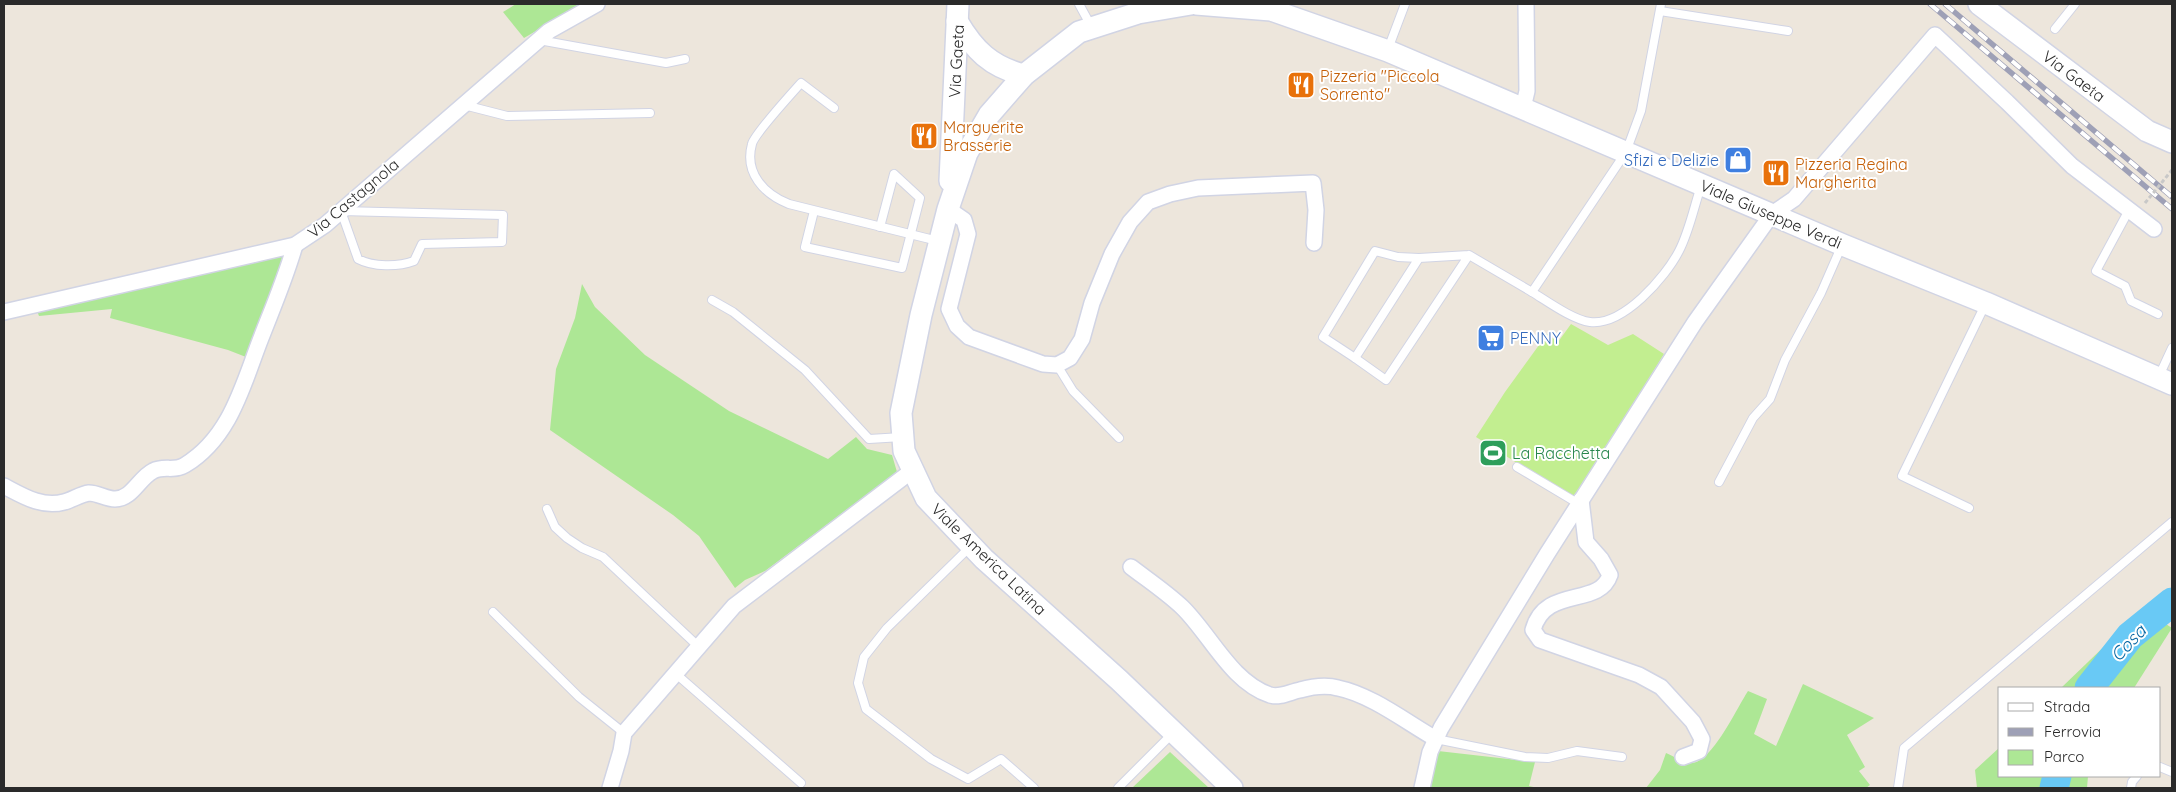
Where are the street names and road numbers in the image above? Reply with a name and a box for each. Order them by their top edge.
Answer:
street label: Via Gaeta [944,24,968,98]
street label: Via Gaeta [2039,46,2109,106]
street label: Via Castagnola [303,154,403,242]
street label: Viale Giuseppe Verdi [1697,175,1845,253]
street label: Viale America Latina [927,499,1051,619]

